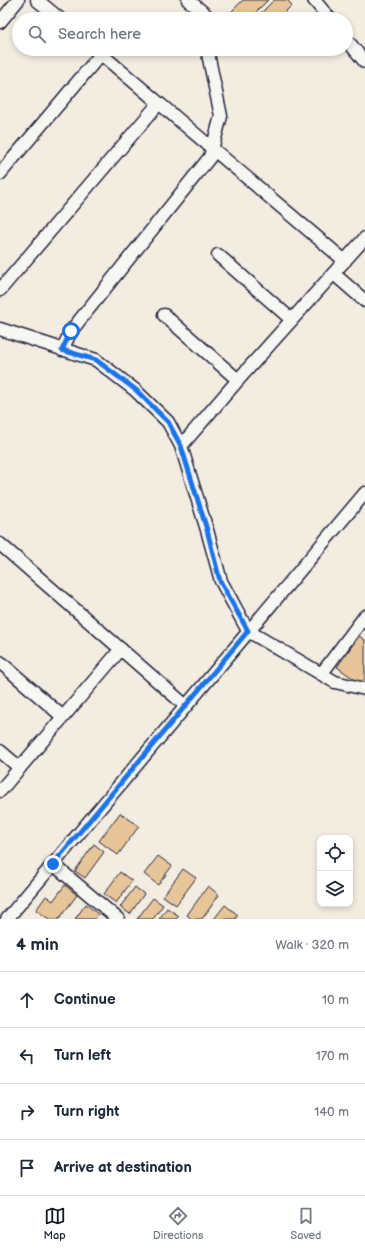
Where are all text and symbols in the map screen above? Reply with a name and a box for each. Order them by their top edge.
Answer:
search box [12,12,353,56]
icon: search [26,23,48,45]
text: Search here [58,25,141,44]
route start [62,322,80,340]
map controls [317,835,353,907]
button: locate [317,835,353,871]
route end [44,855,62,873]
button: layers [317,871,353,907]
text: 4 min [16,935,59,955]
text: Walk · 320 m [275,937,349,953]
icon: ahead [16,989,38,1011]
text: Continue [54,990,116,1009]
text: 10 m [322,992,349,1008]
icon: left [16,1045,38,1067]
text: Turn left [54,1046,111,1065]
text: 170 m [316,1048,349,1064]
icon: right [16,1101,38,1123]
text: Turn right [54,1102,119,1121]
text: 140 m [314,1104,349,1120]
icon: arrive [16,1157,38,1179]
text: Arrive at destination [54,1158,192,1177]
tab: Map [44,1205,66,1242]
tab: Directions [153,1205,203,1242]
tab: Saved [291,1205,321,1242]

